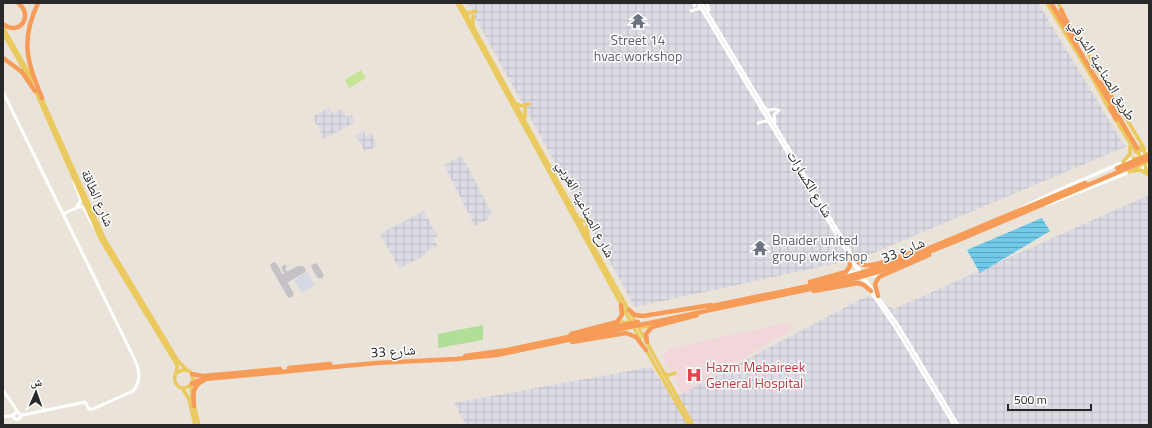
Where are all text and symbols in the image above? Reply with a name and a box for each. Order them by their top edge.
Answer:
temple icon: Street 14 hvac workshop [629,12,647,30]
street label: طريق الصناعية الشرقي [1064,15,1142,125]
place label: Street 14 hvac workshop [594,29,682,66]
street label: شارع الكسارات [782,146,839,221]
street label: شارع الصناعية الغربي [551,156,621,262]
street label: شارع الطاقة [77,166,120,230]
place label: Bnaider united group workshop [772,229,868,266]
street label: شارع 33 [878,231,928,268]
temple icon: Bnaider united group workshop [751,239,769,257]
street label: شارع 33 [370,338,416,363]
place label: Hazm Mebaireek General Hospital [706,356,806,393]
hospital icon: Hazm Mebaireek General Hospital [685,366,703,384]
north arrow [16,372,56,412]
text: ش [30,374,43,390]
scale bar [1008,386,1091,412]
text: 500 m [1014,390,1047,409]

